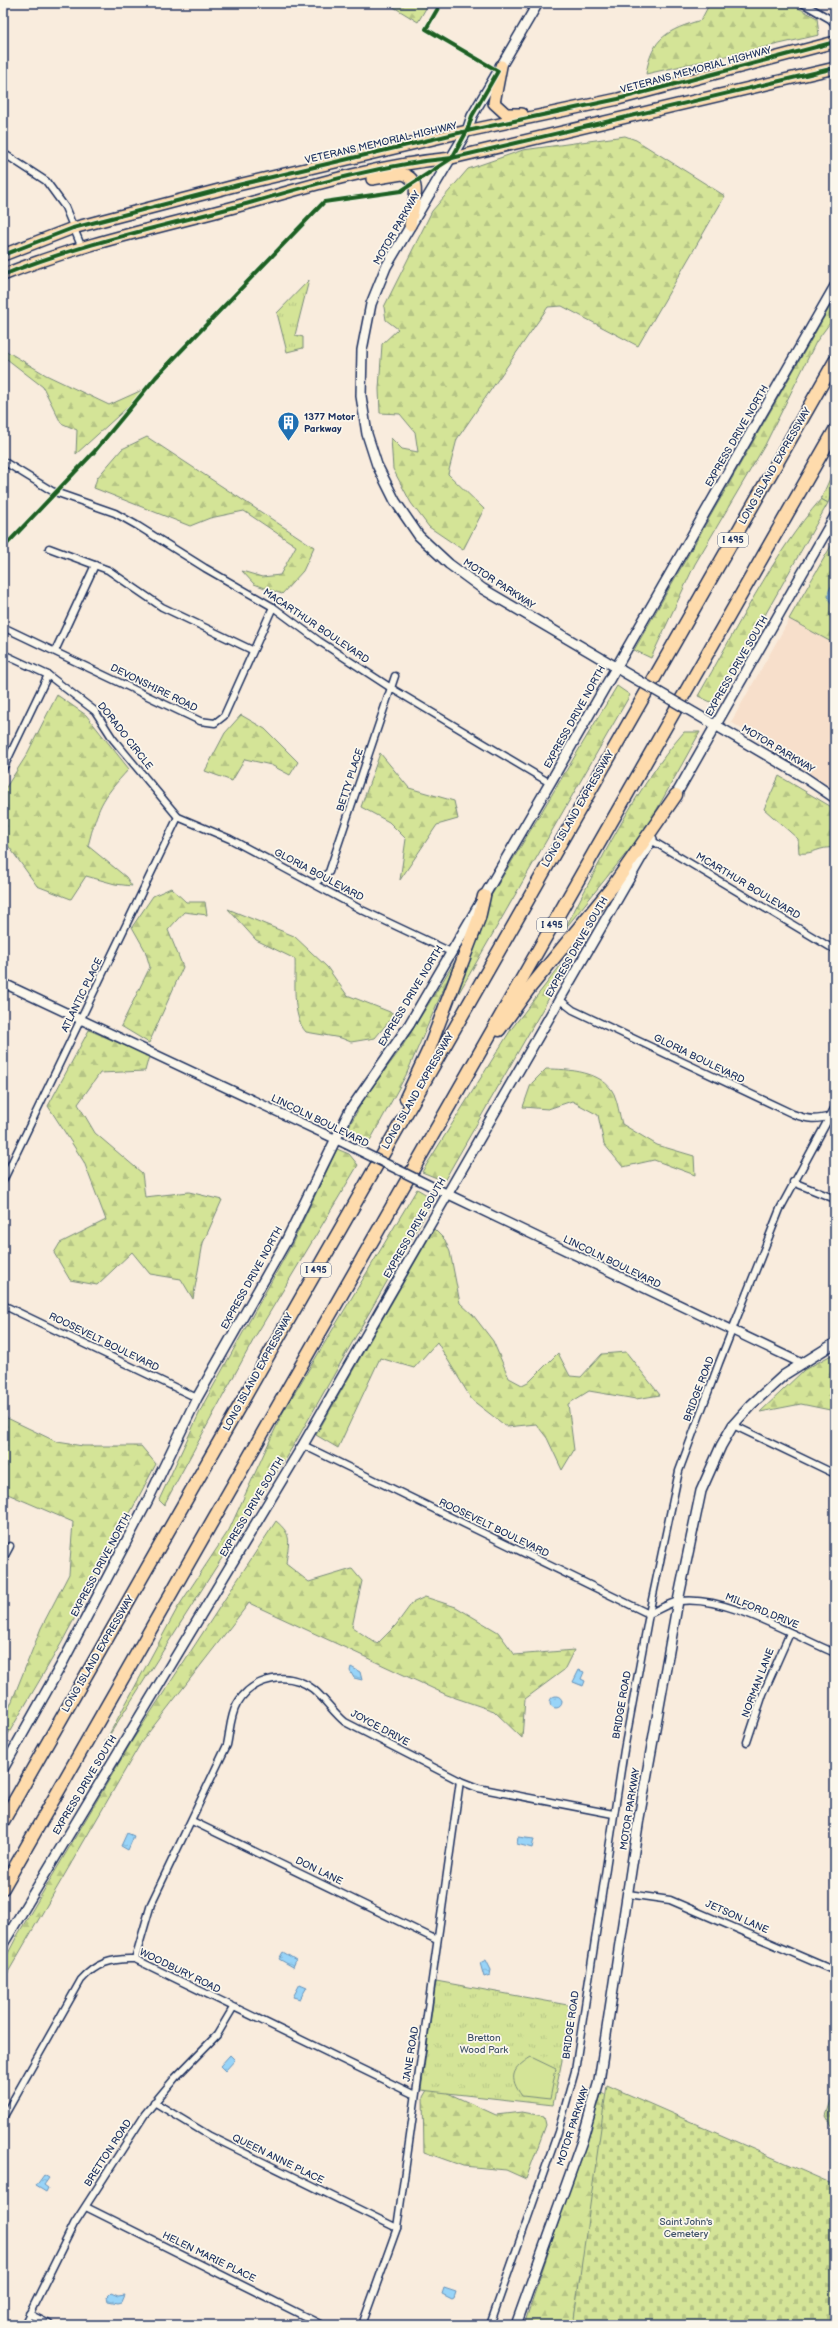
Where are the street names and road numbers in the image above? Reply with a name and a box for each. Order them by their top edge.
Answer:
street label: VETERANS MEMORIAL HIGHWAY [619,44,773,96]
street label: VETERANS MEMORIAL HIGHWAY [304,120,458,166]
street label: MOTOR PARKWAY [371,189,423,267]
street label: EXPRESS DRIVE NORTH [703,383,771,489]
street label: LONG ISLAND EXPRESSWAY [737,405,814,527]
road number: I 495 [718,533,748,547]
street label: MOTOR PARKWAY [461,556,537,612]
street label: MACARTHUR BOULEVARD [261,586,371,666]
street label: EXPRESS DRIVE SOUTH [703,614,771,718]
street label: DEVONSHIRE ROAD [108,662,200,714]
street label: EXPRESS DRIVE NORTH [542,664,608,770]
street label: DORADO CIRCLE [95,700,155,772]
street label: MOTOR PARKWAY [739,722,817,776]
street label: BETTY PLACE [334,747,366,813]
street label: LONG ISLAND EXPRESSWAY [540,748,617,870]
street label: GLORIA BOULEVARD [272,846,366,904]
street label: MCARTHUR BOULEVARD [694,850,802,922]
street label: EXPRESS DRIVE SOUTH [543,895,611,999]
road number: I 495 [537,918,567,932]
street label: EXPRESS DRIVE NORTH [376,943,446,1049]
street label: ATLANTIC PLACE [59,956,105,1034]
street label: LONG ISLAND EXPRESSWAY [380,1030,457,1152]
street label: GLORIA BOULEVARD [652,1032,746,1086]
street label: LINCOLN BOULEVARD [269,1092,371,1150]
street label: EXPRESS DRIVE SOUTH [381,1176,449,1280]
street label: EXPRESS DRIVE NORTH [219,1225,285,1331]
street label: LINCOLN BOULEVARD [561,1233,663,1291]
road number: I 495 [301,1263,331,1277]
street label: ROOSEVELT BOULEVARD [47,1310,161,1374]
street label: LONG ISLAND EXPRESSWAY [221,1311,296,1433]
street label: BRIDGE ROAD [681,1355,717,1423]
street label: EXPRESS DRIVE SOUTH [217,1455,287,1559]
street label: ROOSEVELT BOULEVARD [437,1496,551,1560]
street label: EXPRESS DRIVE NORTH [69,1511,133,1619]
street label: MILFORD DRIVE [723,1591,801,1631]
street label: LONG ISLAND EXPRESSWAY [60,1593,137,1715]
street label: NORMAN LANE [739,1646,777,1719]
street label: BRIDGE ROAD [610,1670,634,1740]
street label: JOYCE DRIVE [349,1708,412,1749]
street label: EXPRESS DRIVE SOUTH [50,1733,120,1837]
street label: MOTOR PARKWAY [618,1767,642,1851]
street label: DON LANE [293,1854,345,1888]
street label: JETSON LANE [704,1898,771,1936]
street label: WOODBURY ROAD [137,1946,223,1996]
street label: BRIDGE ROAD [560,1990,582,2060]
street label: JANE ROAD [401,2026,421,2082]
street label: MOTOR PARKWAY [554,2084,592,2167]
street label: BRETTON ROAD [82,2117,134,2189]
street label: QUEEN ANNE PLACE [230,2132,326,2187]
street label: HELEN MARIE PLACE [160,2229,258,2285]

